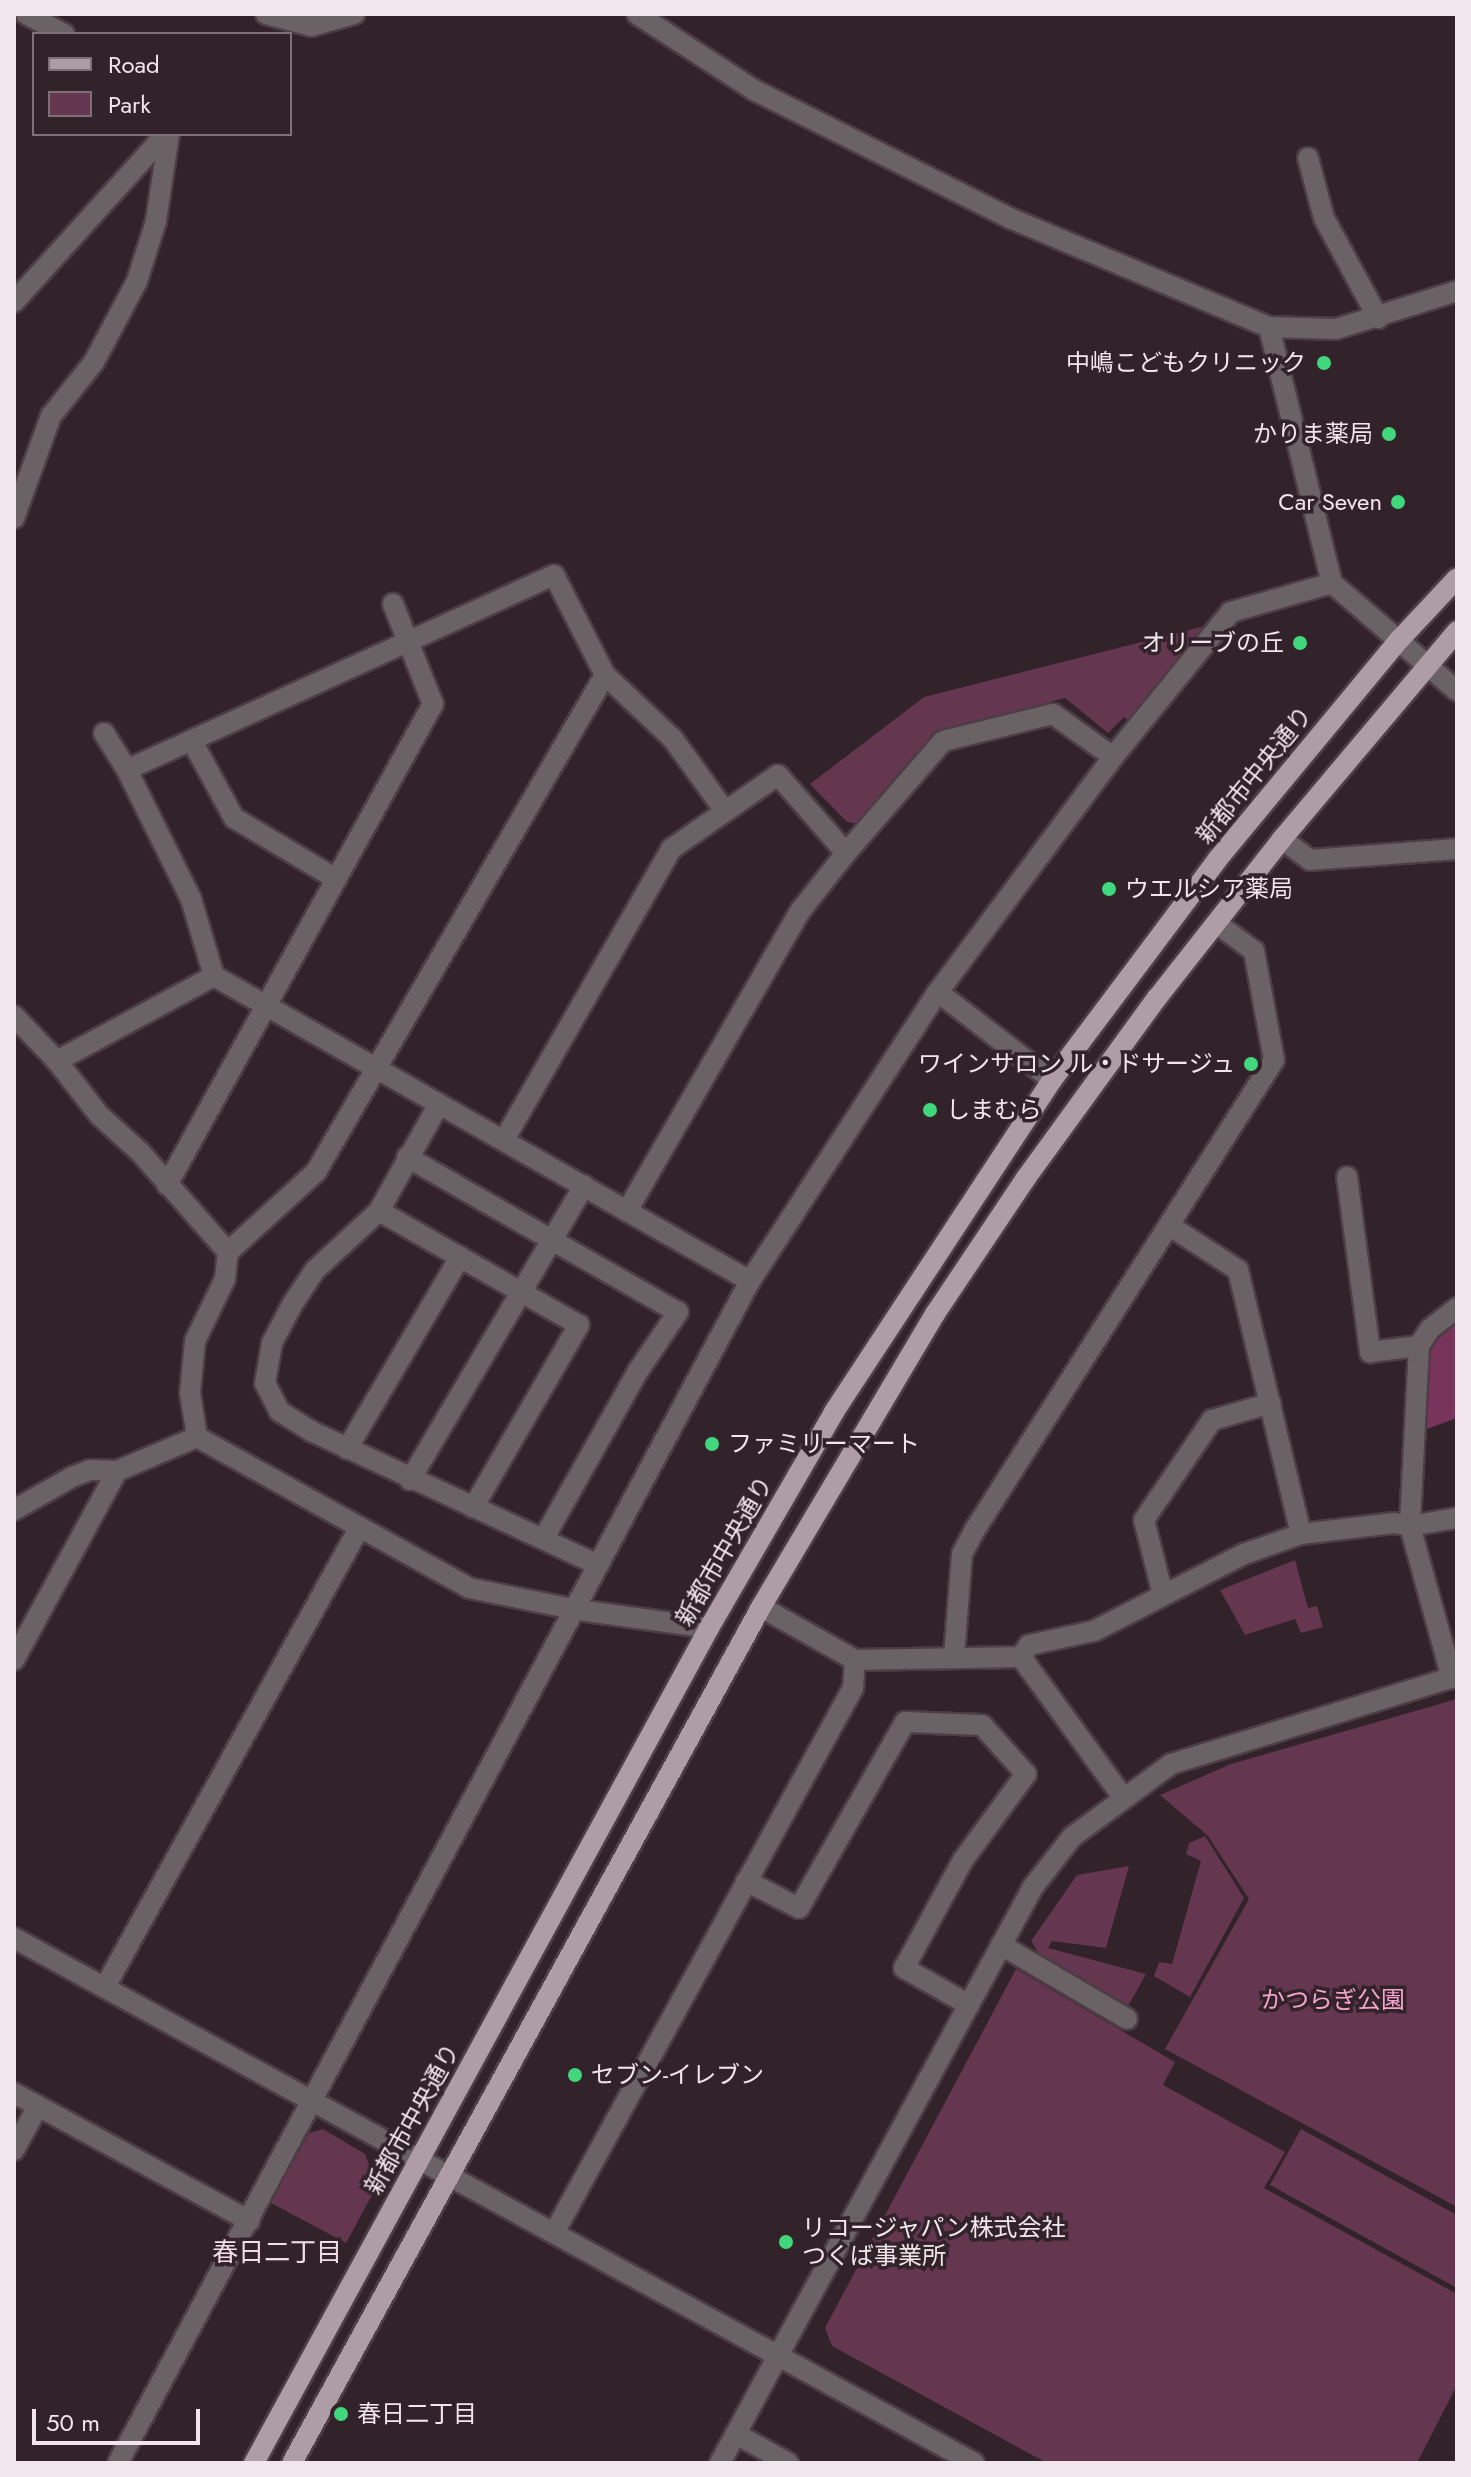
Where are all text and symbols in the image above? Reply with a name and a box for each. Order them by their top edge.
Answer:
legend [32,32,292,136]
text: Road [108,47,160,82]
text: Park [108,87,151,122]
place label: 中嶋こどもクリニック [1066,349,1306,377]
marker: 中嶋こどもクリニック [1313,352,1335,374]
place label: かりま薬局 [1253,420,1373,448]
marker: かりま薬局 [1380,425,1398,443]
place label: Car Seven [1278,488,1382,516]
marker: Car Seven [1389,493,1407,511]
place label: オリーブの丘 [1140,629,1284,657]
marker: オリーブの丘 [1291,634,1309,652]
street label: 新都市中央通り [1190,701,1318,849]
place label: ウエルシア薬局 [1125,875,1293,903]
marker: ウエルシア薬局 [1100,880,1118,898]
place label: ワインサロン ル・ドサージュ [916,1050,1235,1078]
marker: ワインサロン ル・ドサージュ [1242,1055,1260,1073]
place label: しまむら [946,1096,1042,1124]
marker: しまむら [921,1101,939,1119]
place label: ファミリーマート [728,1430,920,1458]
marker: ファミリーマート [703,1435,721,1453]
street label: 新都市中央通り [670,1471,778,1631]
park label: かつらぎ公園 [1261,1986,1405,2014]
street label: 新都市中央通り [359,2039,465,2199]
place label: セブン-イレブン [591,2061,764,2089]
marker: セブン-イレブン [566,2066,584,2084]
place label: リコージャパン株式会社 つくば事業所 [802,2214,1066,2270]
marker: リコージャパン株式会社 つくば事業所 [777,2233,795,2251]
district label: 春日二丁目 [212,2237,342,2269]
scale bar [36,2393,204,2443]
place label: 春日二丁目 [357,2400,477,2428]
text: 50 m [46,2405,100,2440]
marker: 春日二丁目 [332,2405,350,2423]

